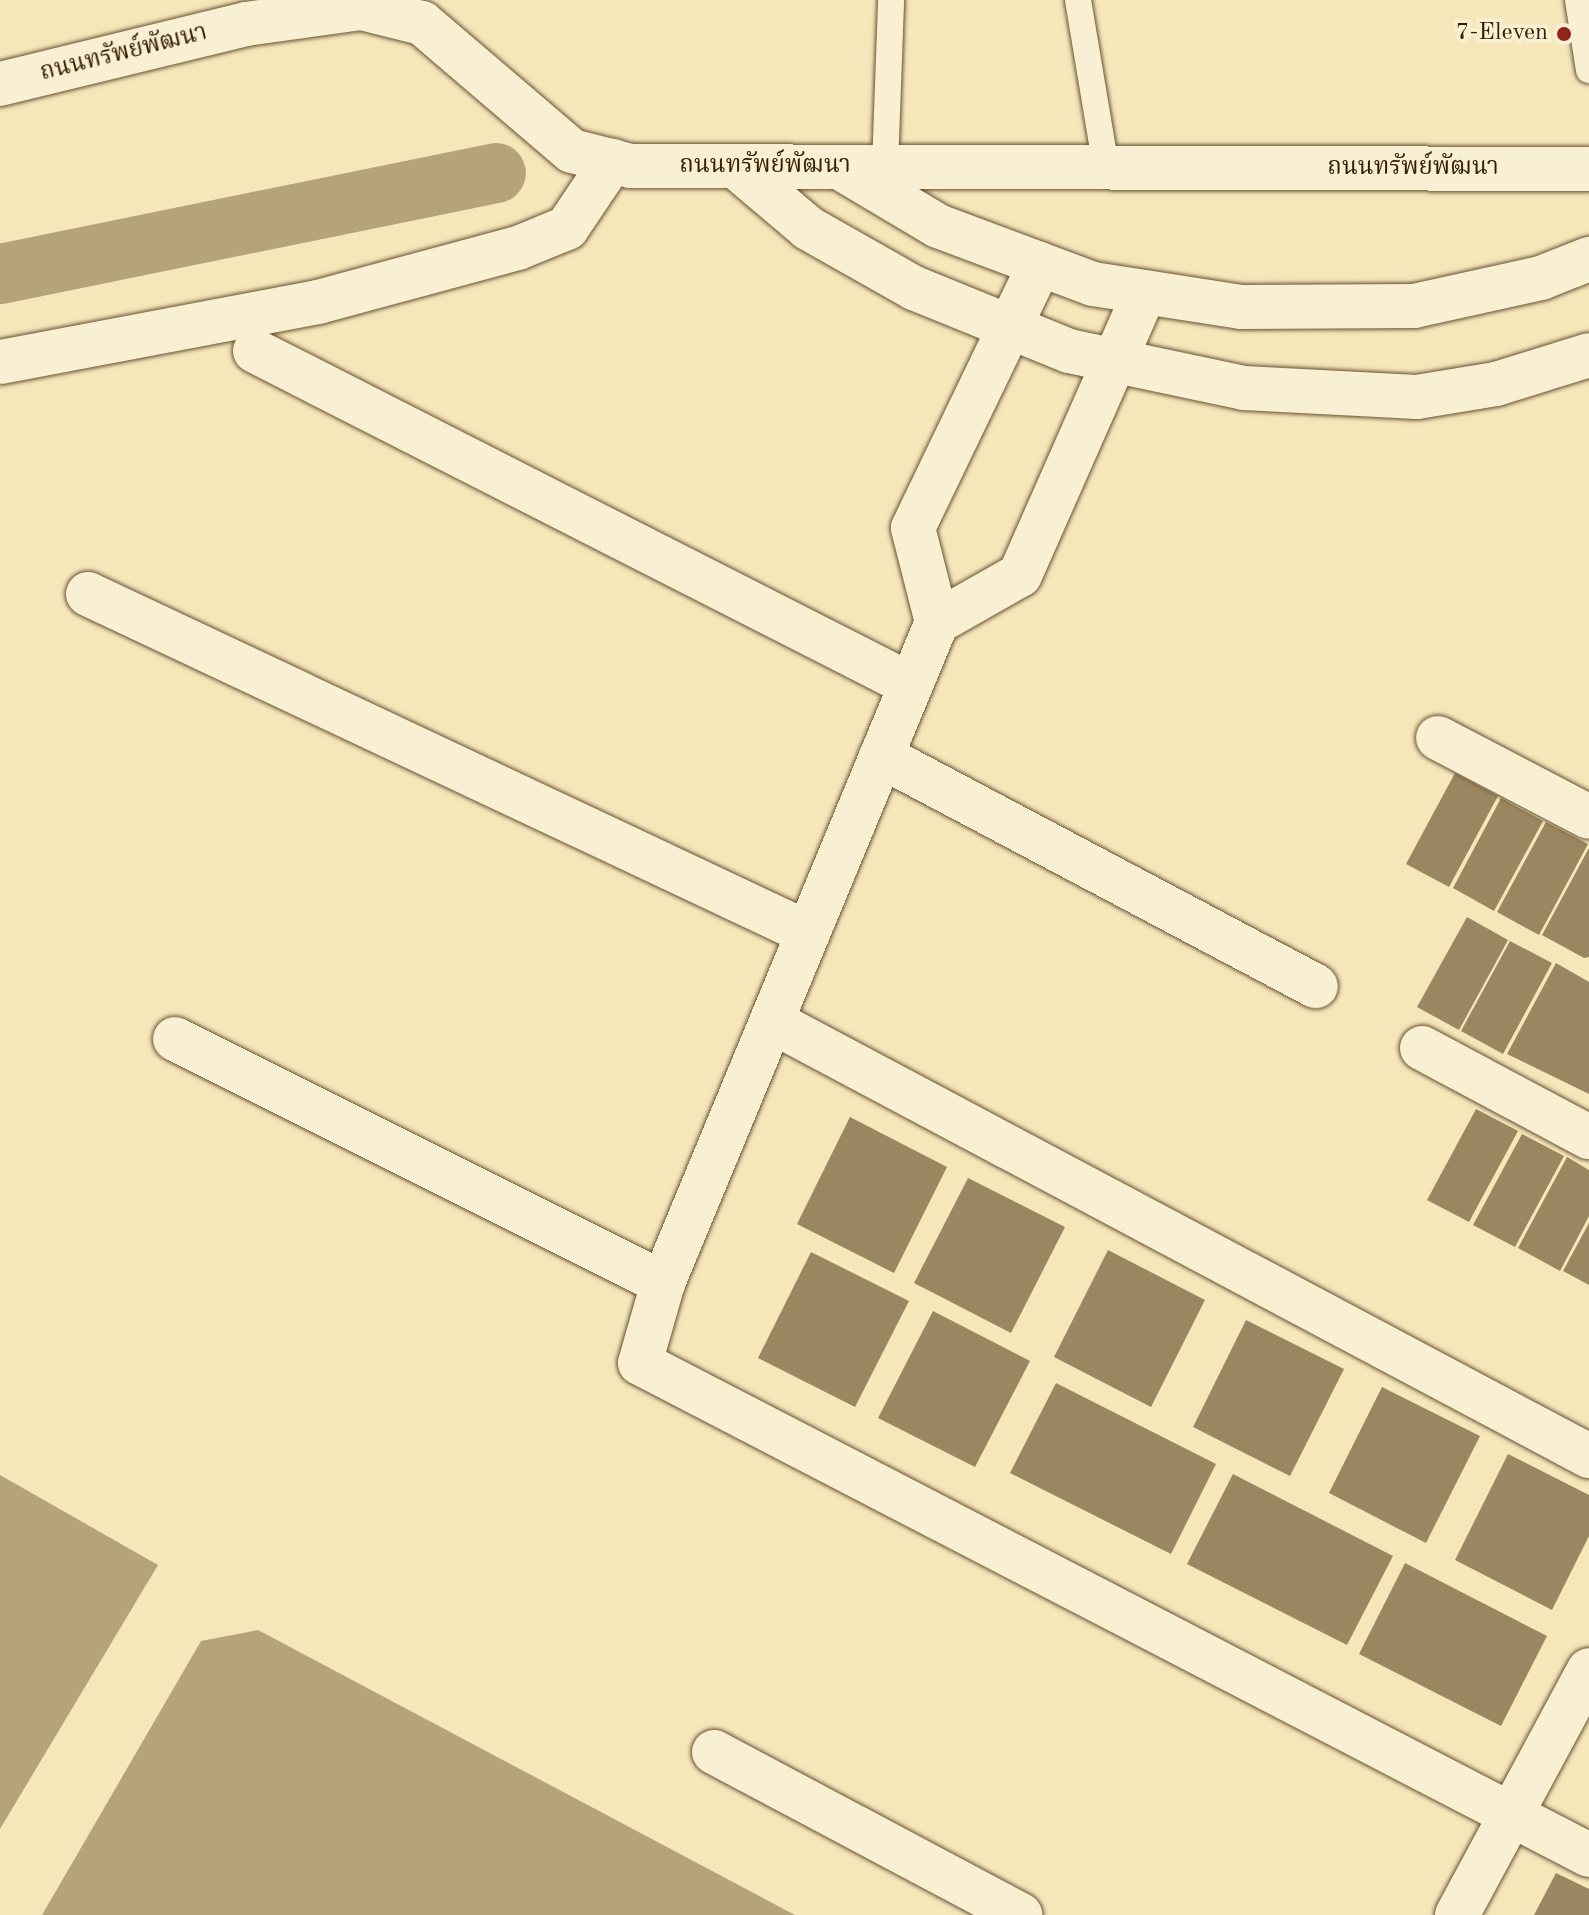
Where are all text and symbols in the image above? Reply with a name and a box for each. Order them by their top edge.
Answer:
street label: ถนนทรัพย์พัฒนา [37,19,211,89]
place label: 7-Eleven [1456,20,1548,48]
marker: 7-Eleven [1555,25,1573,43]
street label: ถนนทรัพย์พัฒนา [679,153,851,181]
street label: ถนนทรัพย์พัฒนา [1327,155,1499,183]

